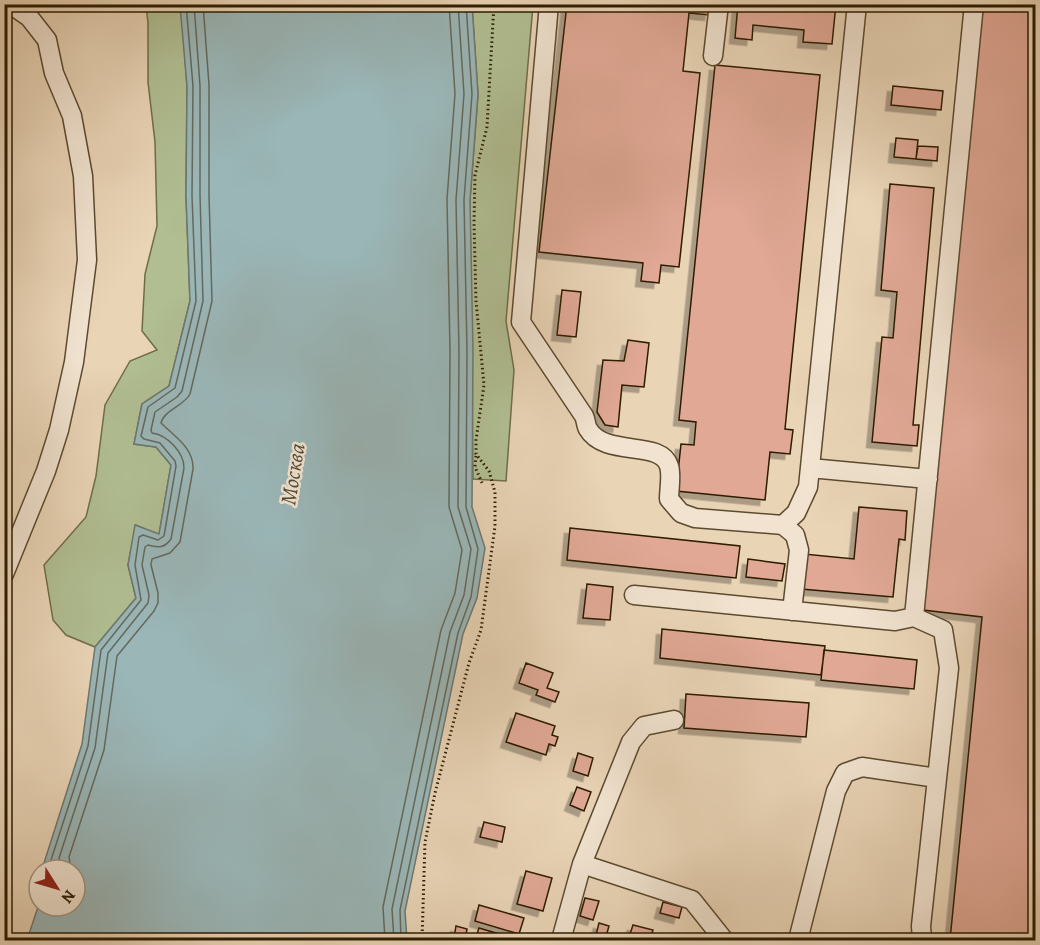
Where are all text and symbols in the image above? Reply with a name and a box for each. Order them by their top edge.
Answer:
water label: Москва [273,441,313,507]
north arrow [27,858,87,918]
text: N [56,885,80,908]

